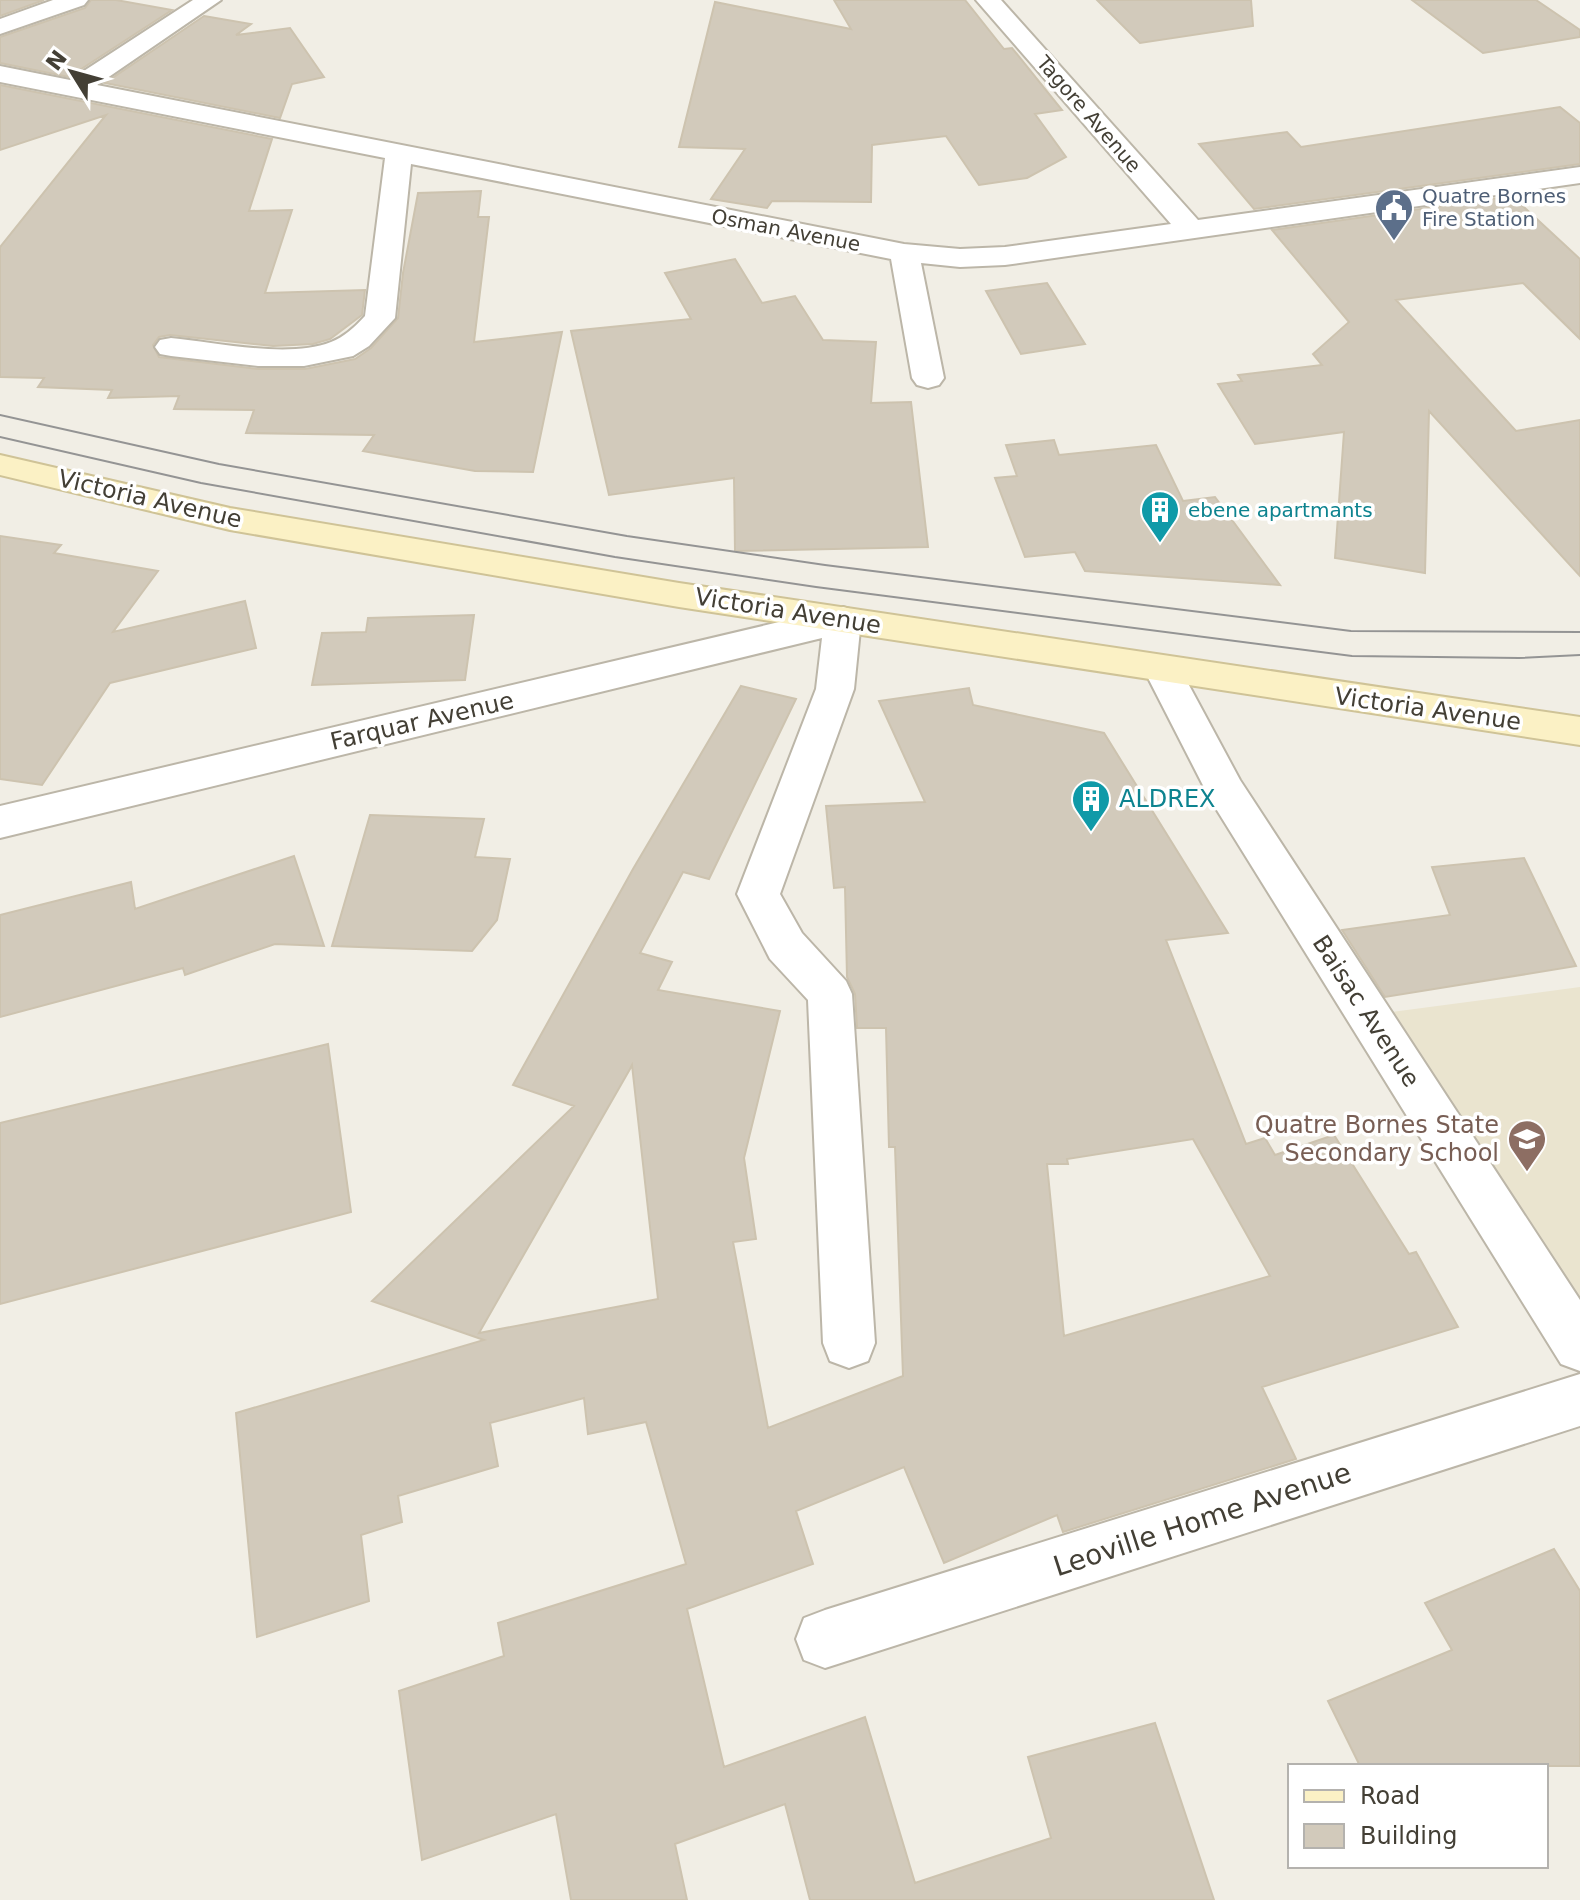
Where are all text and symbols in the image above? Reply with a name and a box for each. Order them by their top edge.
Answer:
north arrow [32,32,112,112]
text: N [41,45,72,75]
street label: Tagore Avenue [1031,50,1146,177]
place label: Quatre Bornes Fire Station [1422,184,1566,231]
public building icon: Quatre Bornes Fire Station [1373,187,1415,242]
street label: Osman Avenue [709,204,863,256]
street label: Victoria Avenue [55,464,245,534]
building icon: ebene apartmants [1139,489,1181,544]
place label: ebene apartmants [1188,498,1373,522]
street label: Victoria Avenue [693,582,883,640]
street label: Victoria Avenue [1333,682,1523,736]
street label: Farquar Avenue [327,686,517,756]
building icon: ALDREX [1070,778,1112,833]
place label: ALDREX [1119,785,1216,813]
street label: Baisac Avenue [1307,930,1425,1092]
place label: Quatre Bornes State Secondary School [1255,1111,1499,1167]
school or university icon: Quatre Bornes State Secondary School [1506,1118,1548,1173]
street label: Leoville Home Avenue [1049,1456,1355,1583]
legend [1288,1764,1548,1868]
text: Road [1360,1782,1420,1810]
text: Building [1360,1822,1457,1850]

